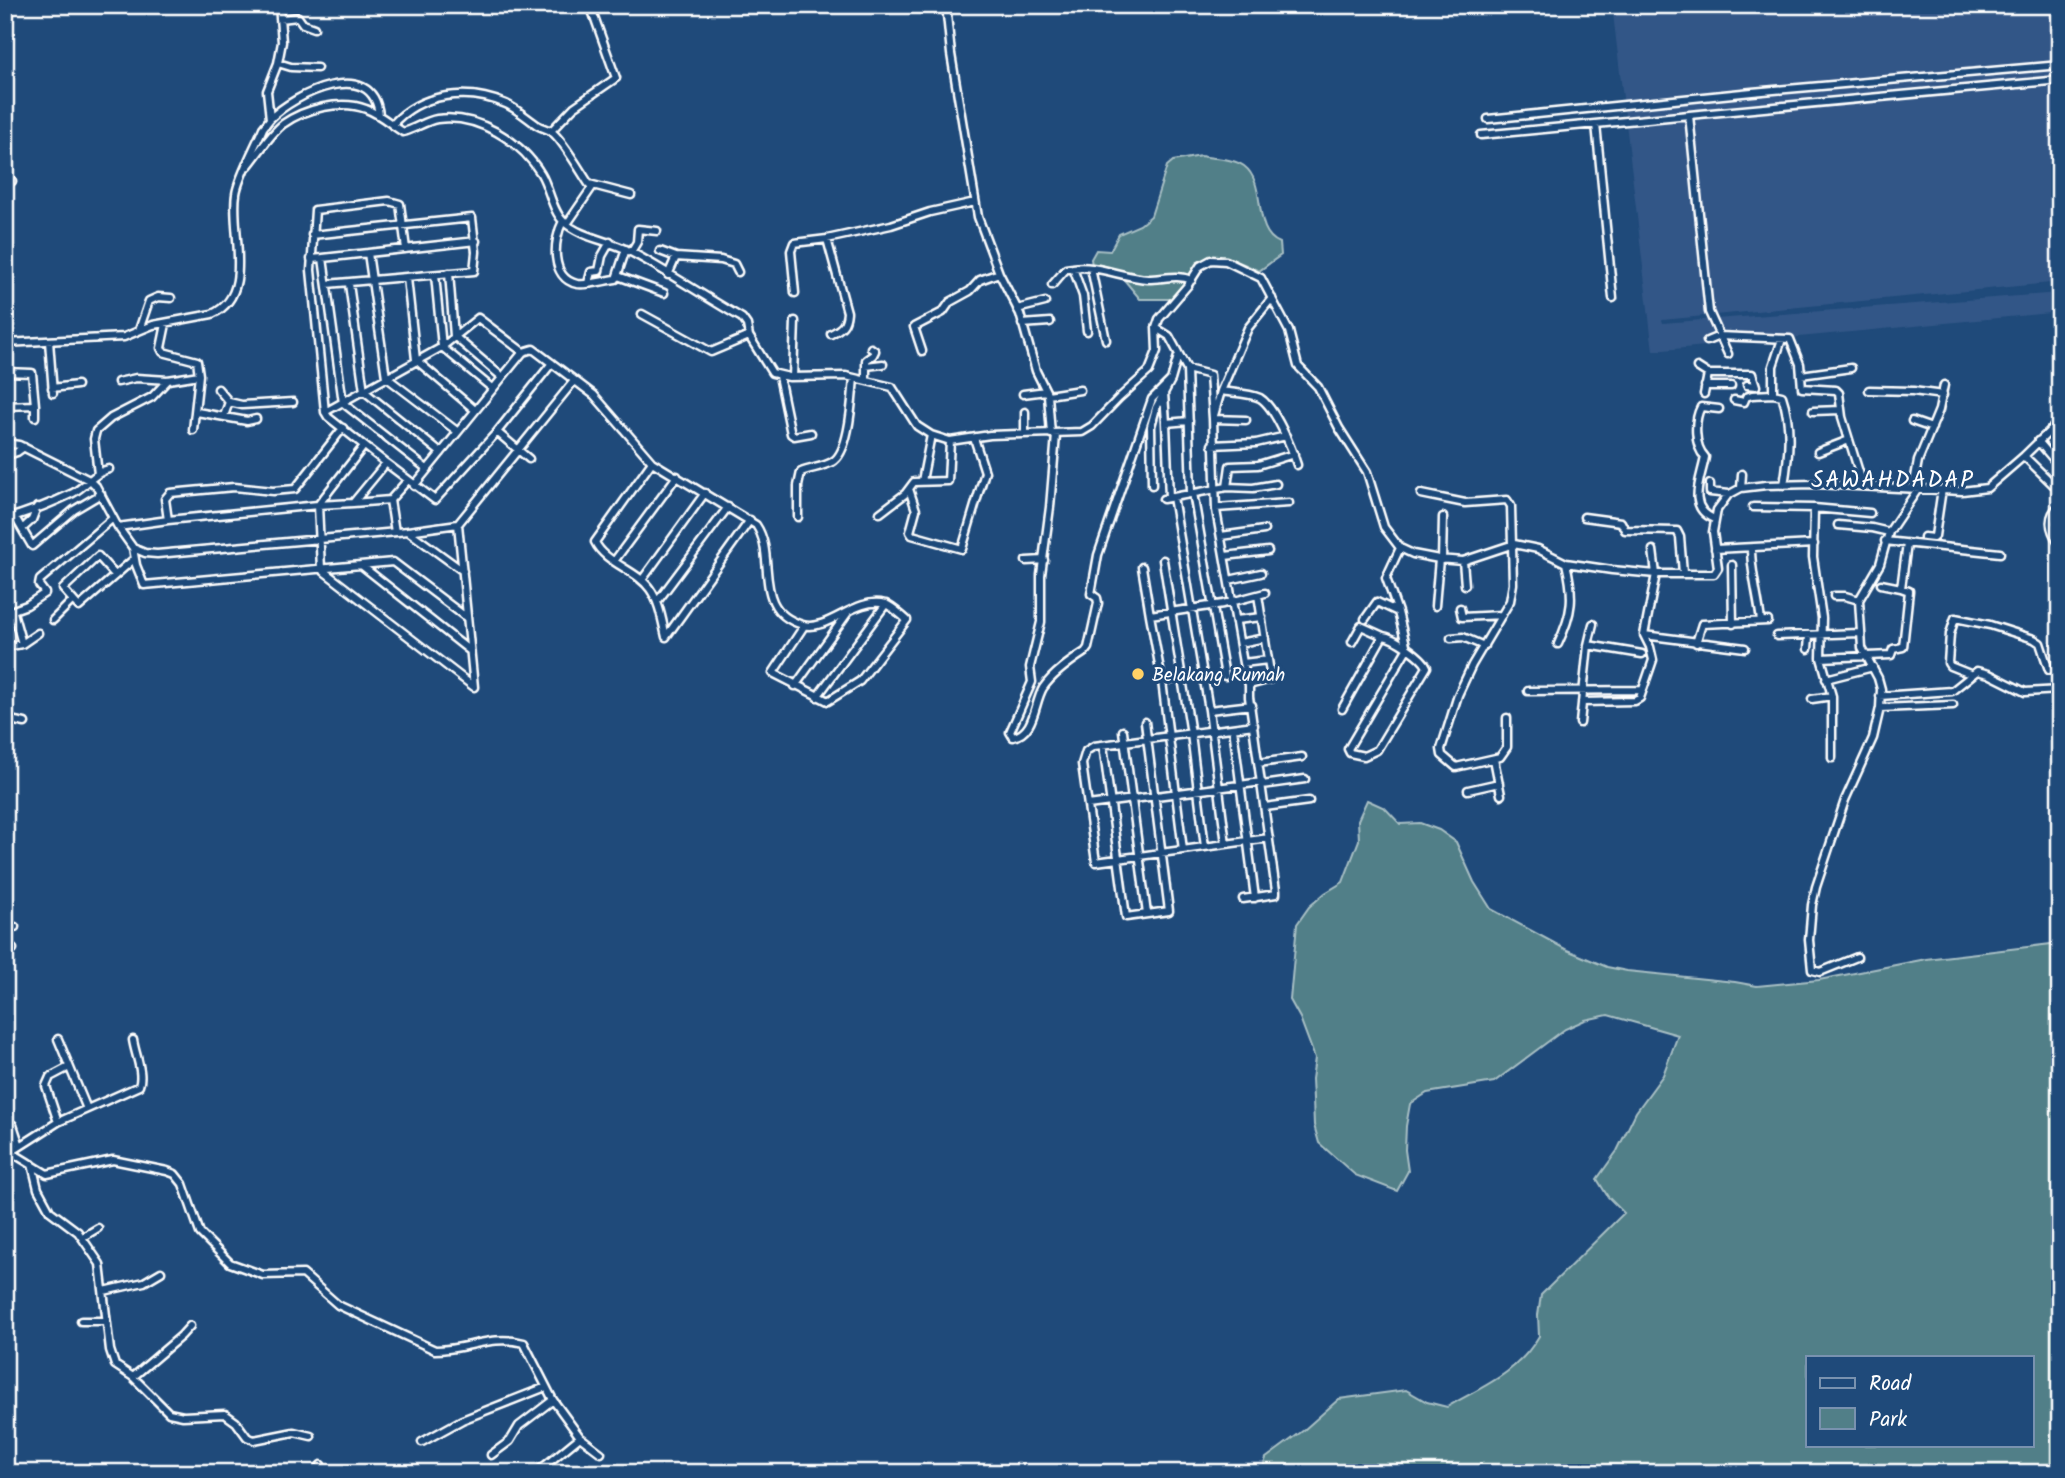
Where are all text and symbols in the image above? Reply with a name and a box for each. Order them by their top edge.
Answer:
district label: SAWAHDADAP [1811,463,1975,499]
place label: Belakang Rumah [1152,661,1285,691]
marker: Belakang Rumah [1130,666,1146,682]
legend [1806,1356,2034,1446]
text: Road [1869,1368,1912,1401]
text: Park [1869,1404,1907,1437]

